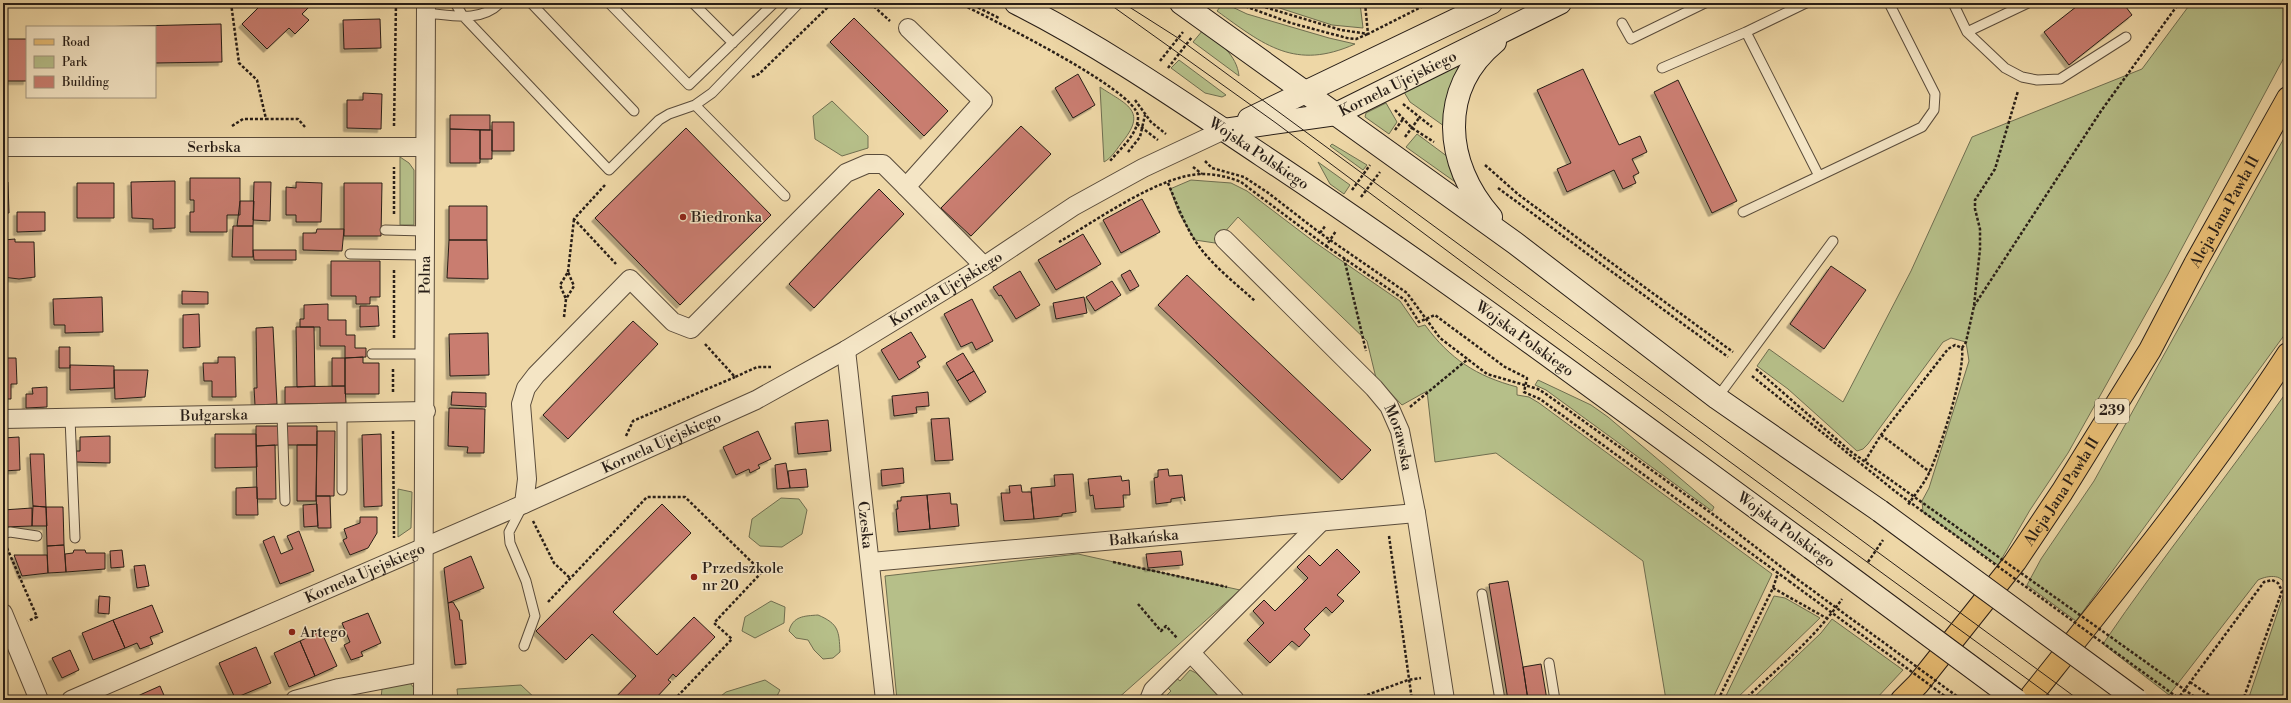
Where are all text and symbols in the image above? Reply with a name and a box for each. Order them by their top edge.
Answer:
legend [26,26,156,98]
text: Road [62,35,90,50]
street label: Kornela Ujejskiego [1336,46,1460,121]
text: Park [62,55,88,70]
text: Building [61,75,110,90]
street label: Wojska Polskiego [1204,112,1313,194]
street label: Serbska [187,138,241,157]
street label: Aleja Jana Pawła II [2185,152,2263,272]
place label: Biedronka [690,208,763,227]
marker: Biedronka [678,212,688,222]
street label: Kornela Ujejskiego [886,247,1006,331]
street label: Polna [415,255,434,294]
street label: Wojska Polskiego [1471,296,1578,381]
road number: 239 [2095,399,2129,423]
street label: Morawska [1380,401,1417,473]
street label: Bułgarska [179,405,248,425]
street label: Kornela Ujejskiego [598,407,724,478]
street label: Aleja Jana Pawła II [2019,433,2103,550]
street label: Wojska Polskiego [1732,487,1839,572]
street label: Czeska [853,500,878,550]
street label: Bałkańska [1107,525,1180,550]
street label: Kornela Ujejskiego [302,539,428,607]
place label: Przedszkole nr 20 [702,559,784,595]
marker: Przedszkole nr 20 [689,572,699,582]
place label: Artego [299,623,346,642]
marker: Artego [287,627,297,637]

